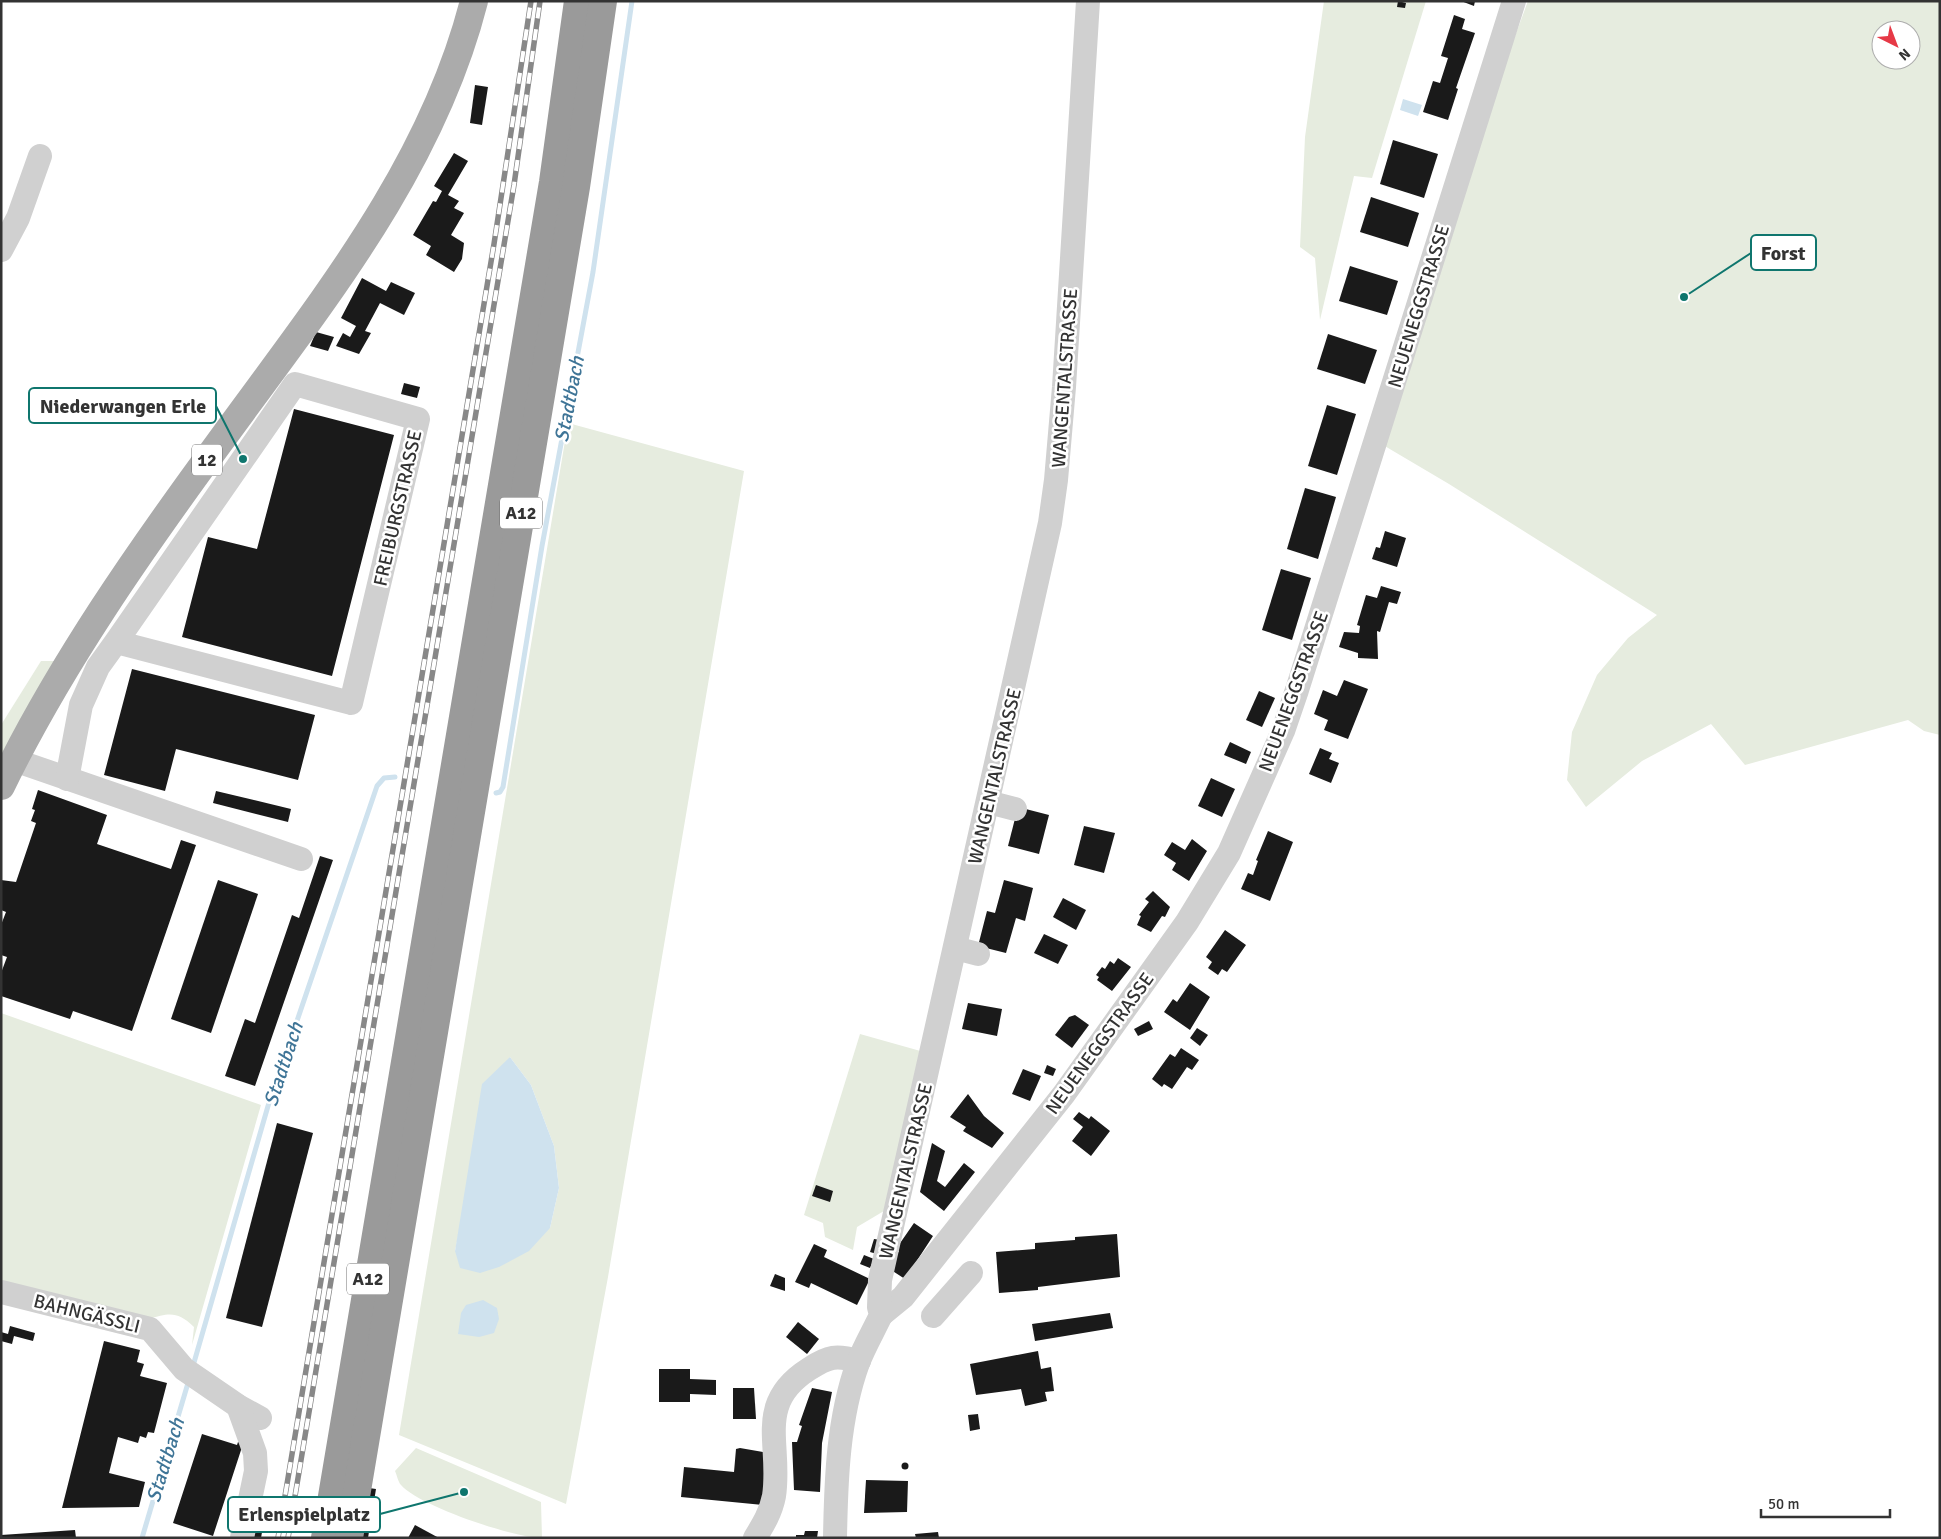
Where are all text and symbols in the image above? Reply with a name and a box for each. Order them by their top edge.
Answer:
north arrow [1871,20,1921,70]
text: N [1895,45,1914,64]
street label: NEUENEGGSTRASSE [1383,222,1455,391]
callout: Forst [1751,235,1816,270]
text: Forst [1761,241,1806,266]
street label: WANGENTALSTRASSE [1047,288,1083,469]
water label: Stadtbach [549,353,590,444]
callout: Niederwangen Erle [29,388,216,423]
text: Niederwangen Erle [40,394,206,419]
street label: FREIBURGSTRASSE [368,428,428,589]
road number: 12 [192,444,222,476]
road number: A12 [500,498,542,528]
street label: NEUENEGGSTRASSE [1254,608,1334,775]
street label: WANGENTALSTRASSE [963,686,1027,867]
street label: NEUENEGGSTRASSE [1040,968,1159,1119]
water label: Stadtbach [258,1018,309,1109]
street label: WANGENTALSTRASSE [874,1081,938,1262]
road number: A12 [347,1264,389,1295]
street label: BAHNGÄSSLI [31,1289,143,1339]
water label: Stadtbach [141,1414,190,1505]
scale bar [1761,1486,1890,1518]
text: 50 m [1768,1495,1799,1513]
callout: Erlenspielplatz [228,1497,380,1532]
text: Erlenspielplatz [238,1502,370,1527]

